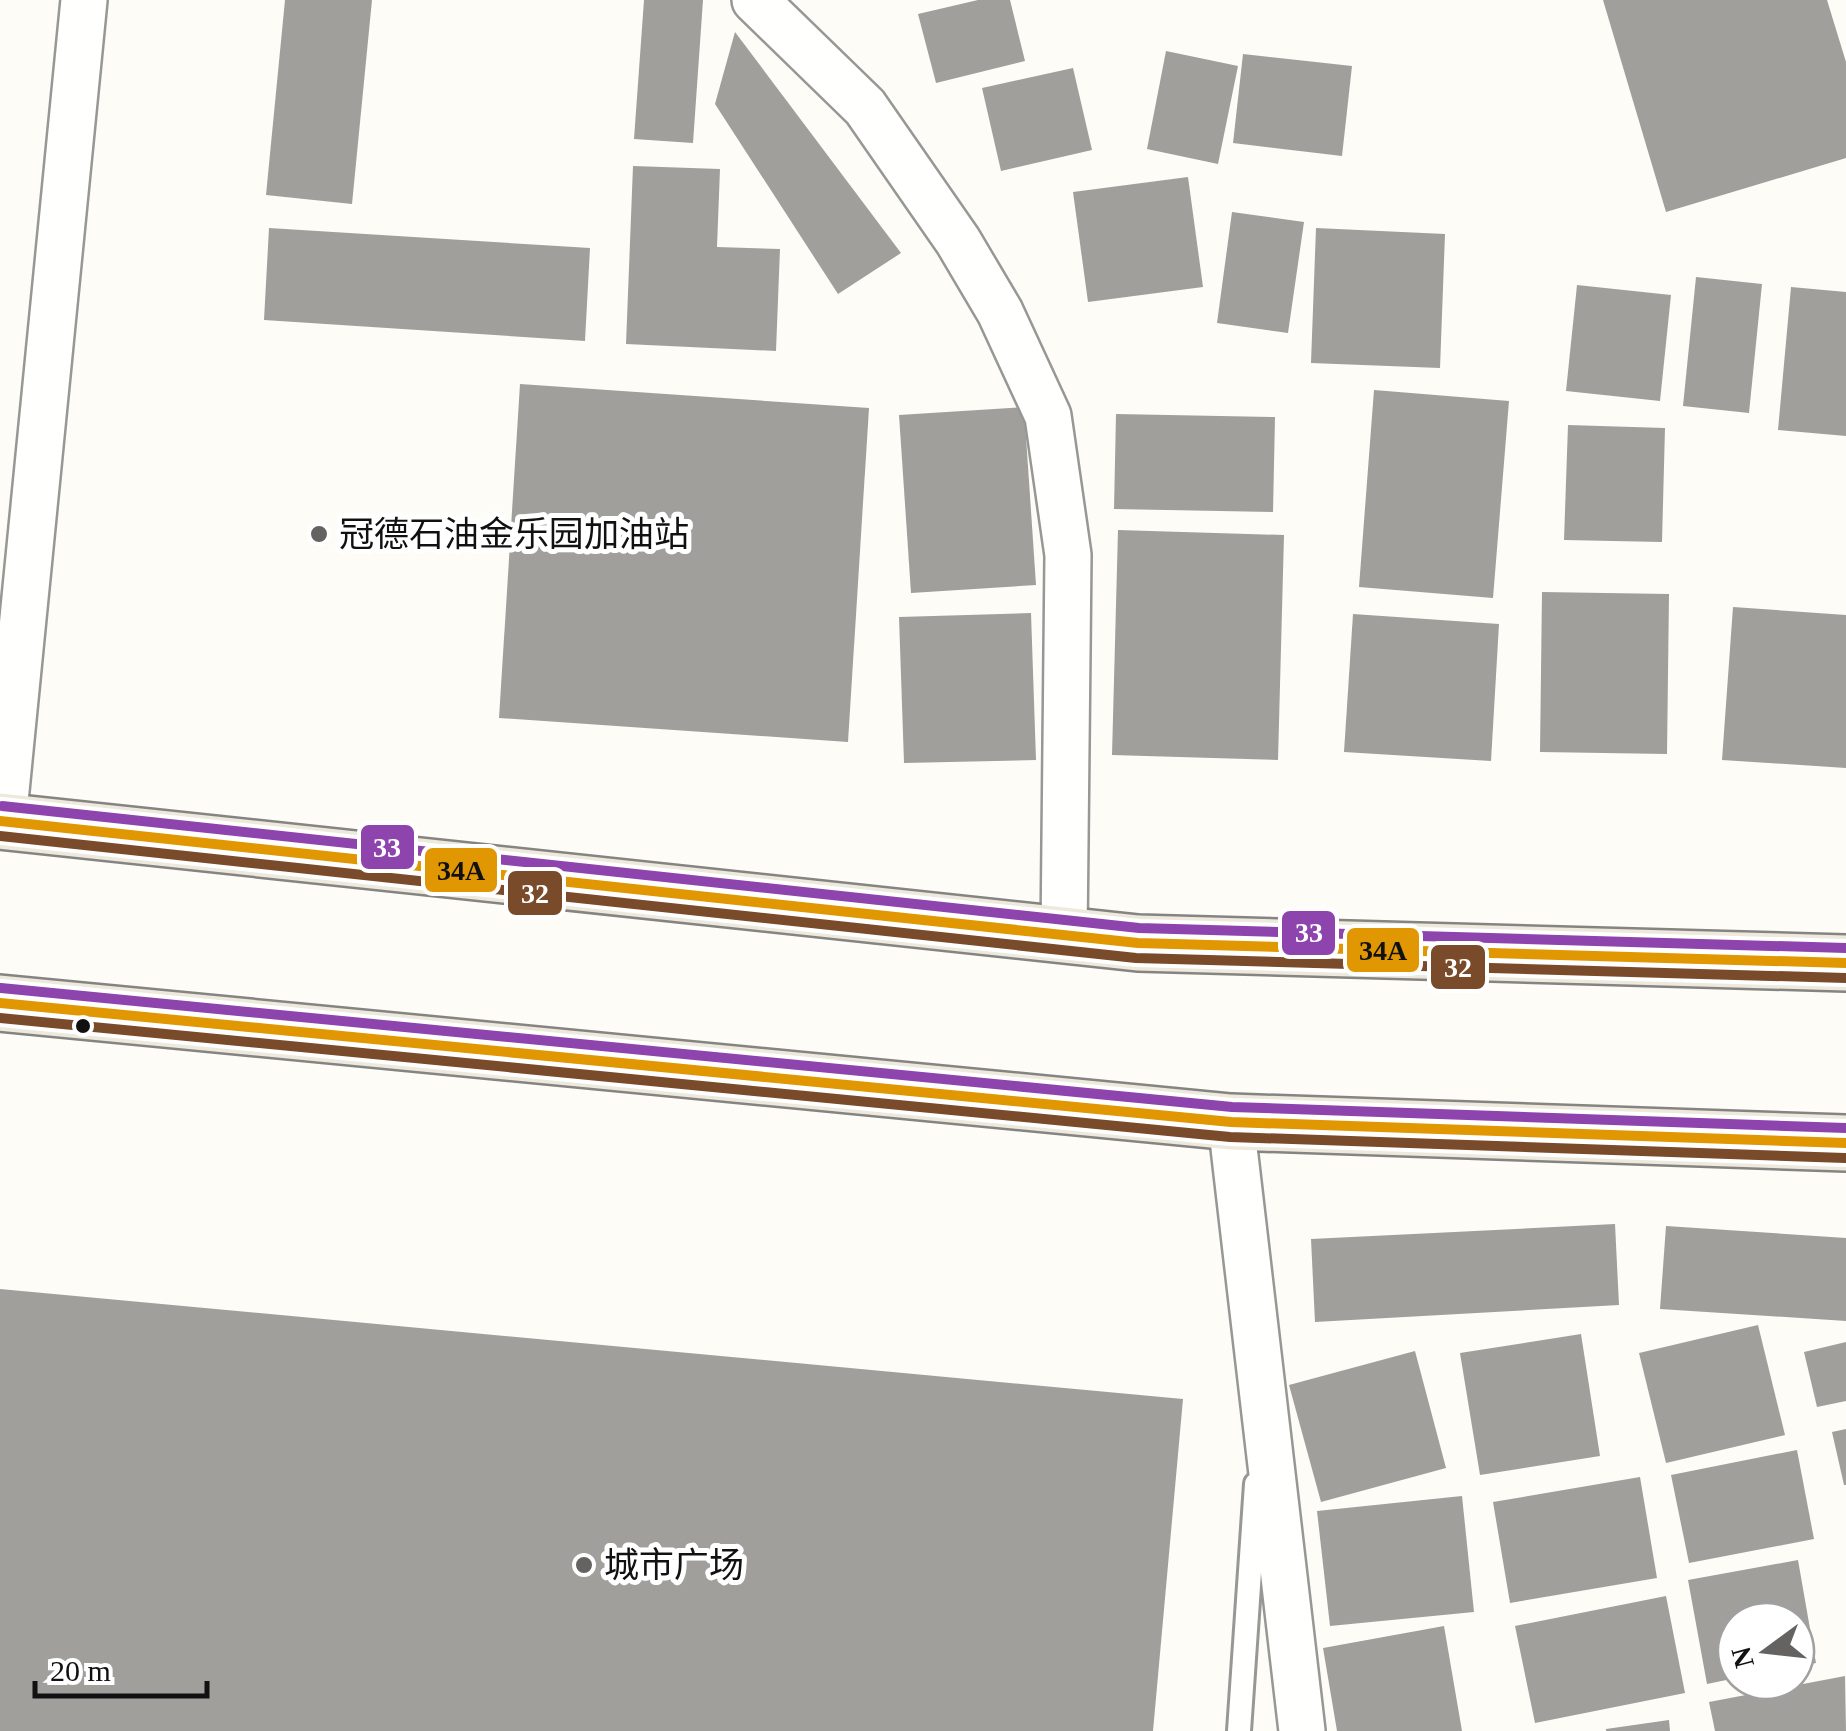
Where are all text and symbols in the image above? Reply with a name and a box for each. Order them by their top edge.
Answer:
place label: 冠德石油金乐园加油站 [339,515,689,554]
marker: 冠德石油金乐园加油站 [308,523,330,545]
line badge: 33 [359,823,416,871]
text: 33 [373,832,401,863]
line badge: 34A [423,846,499,894]
text: 34A [437,855,486,886]
line badge: 32 [506,869,564,917]
text: 32 [521,878,549,909]
line badge: 33 [1280,909,1337,957]
text: 33 [1295,917,1323,948]
line badge: 34A [1345,926,1421,974]
text: 34A [1359,935,1408,966]
line badge: 32 [1429,943,1487,991]
text: 32 [1444,952,1472,983]
unlabelled marker [73,1016,93,1036]
place label: 城市广场 [604,1546,744,1585]
marker: 城市广场 [573,1554,595,1576]
north arrow [1716,1601,1816,1701]
scale bar [35,1636,208,1698]
text: N [1725,1644,1760,1671]
text: 20 m [50,1654,111,1687]

